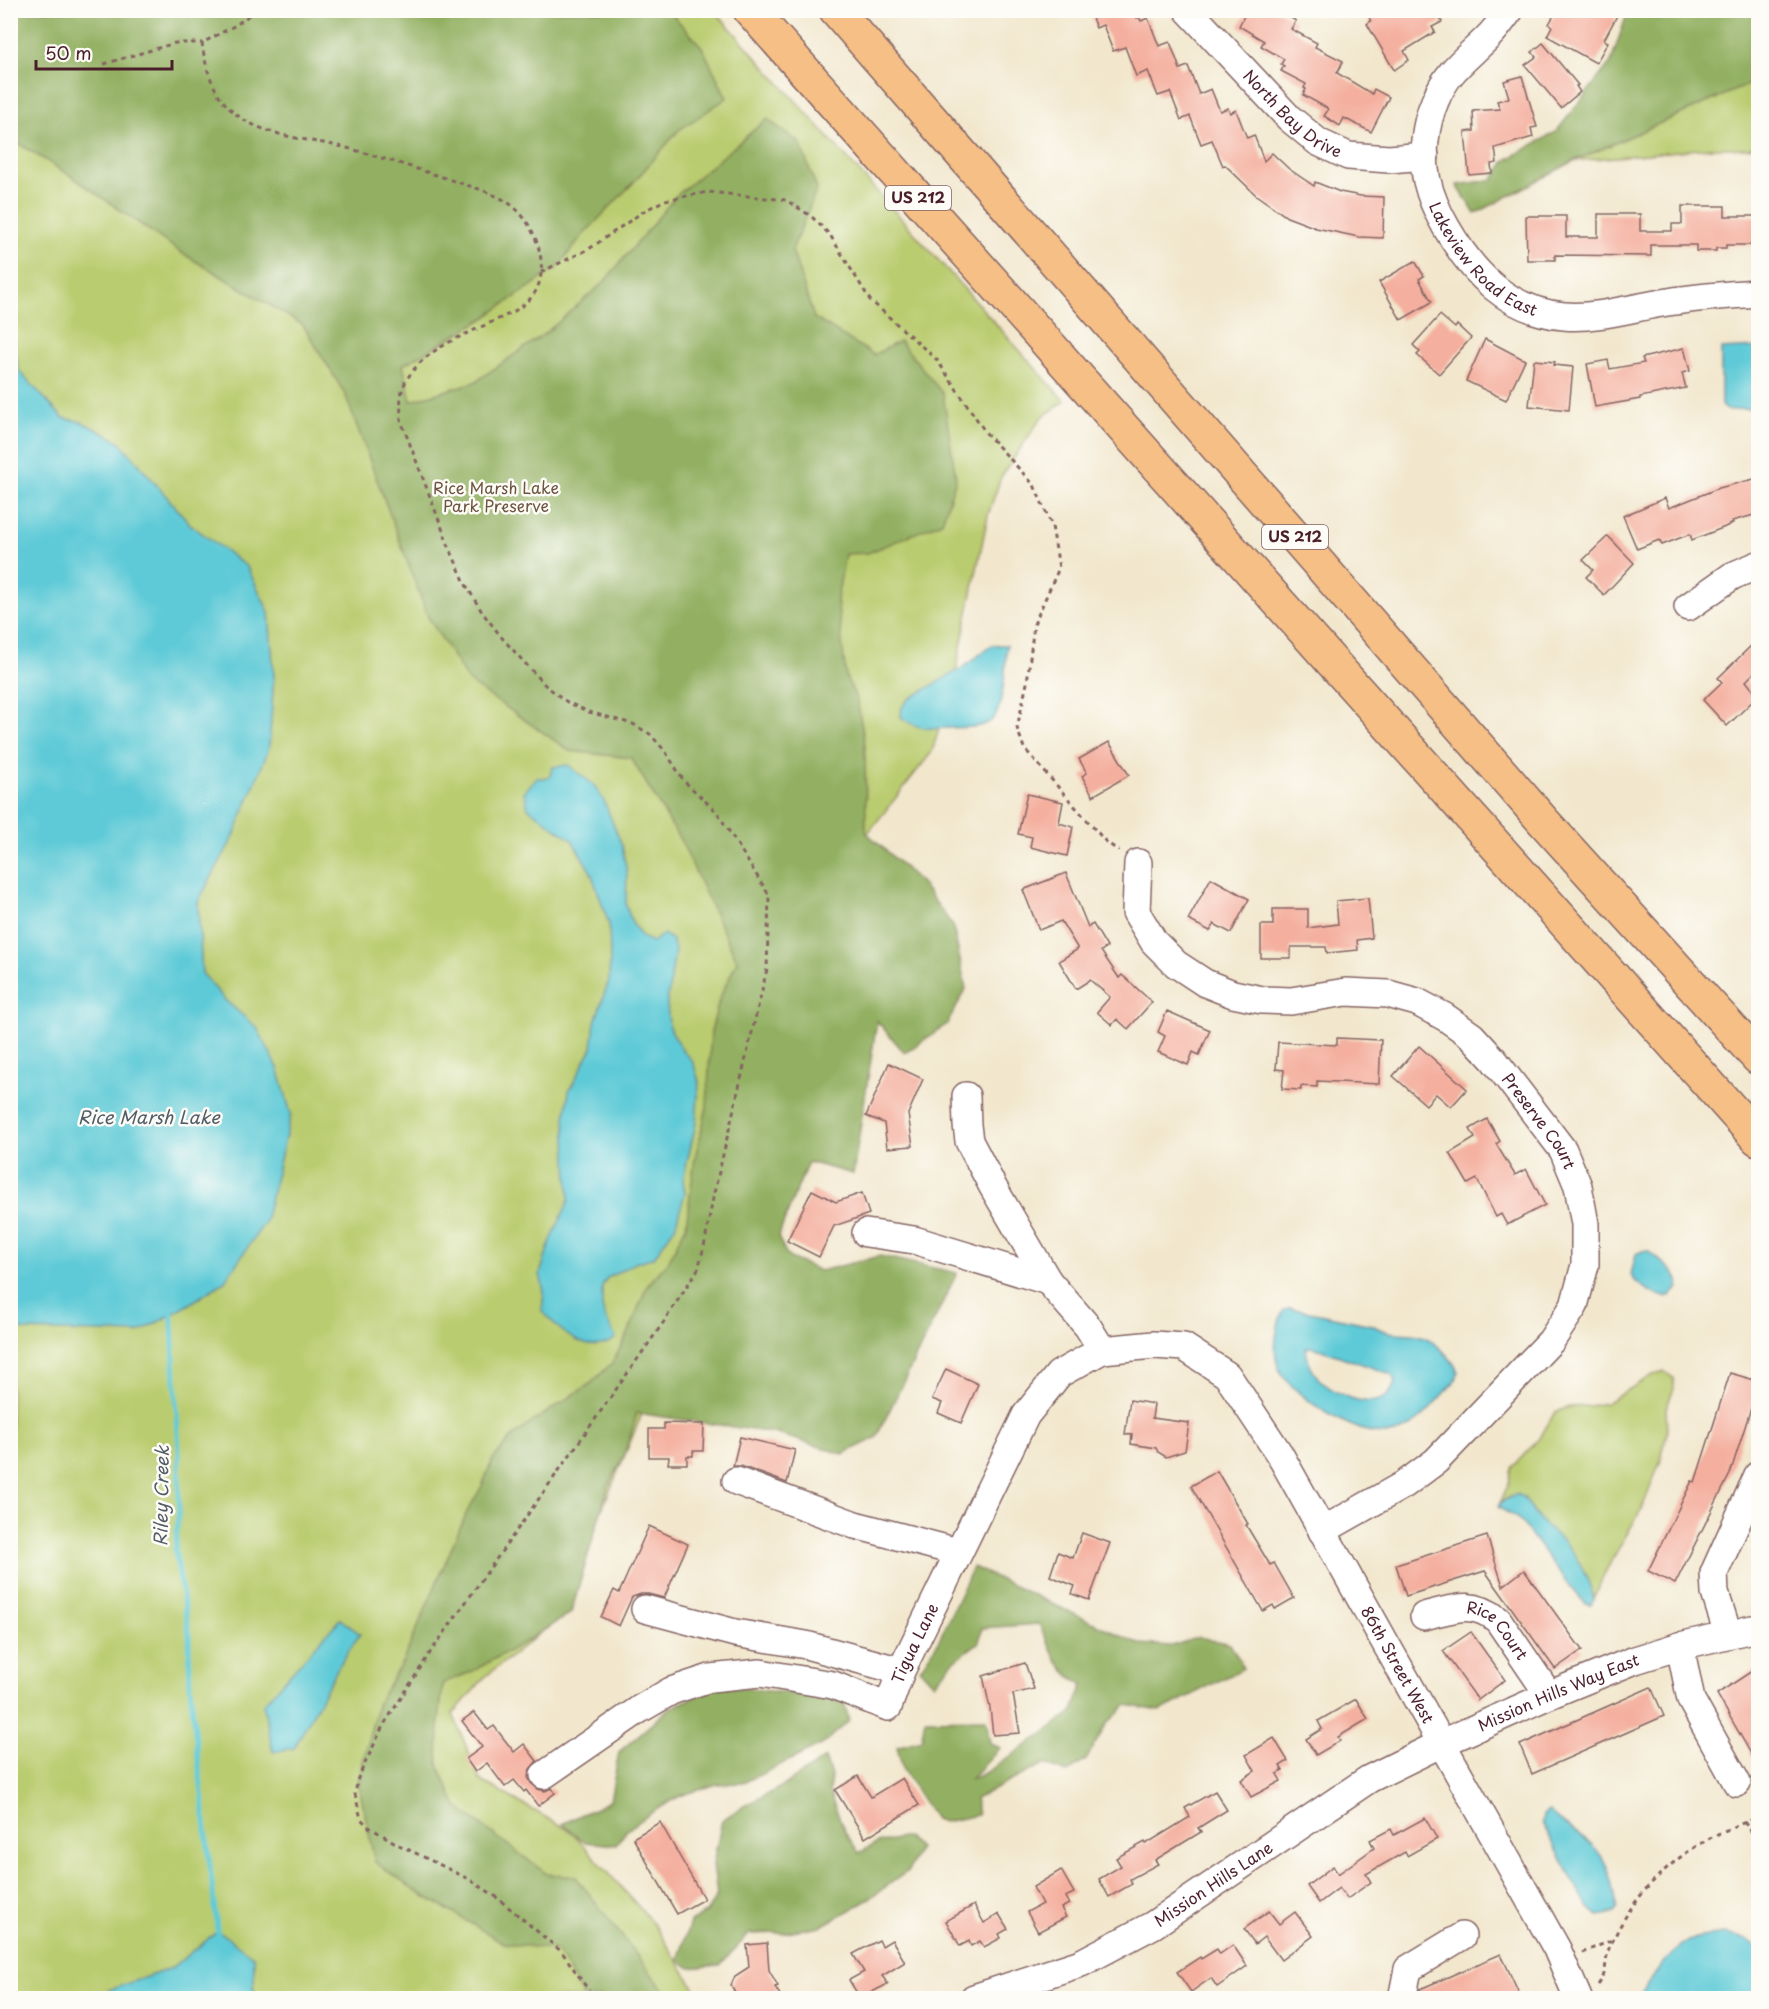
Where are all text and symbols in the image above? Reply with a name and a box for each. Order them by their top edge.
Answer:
scale bar [36,33,172,71]
text: 50 m [45,39,92,66]
street label: North Bay Drive [1238,63,1346,163]
road number: US 212 [885,186,951,210]
street label: Lakeview Road East [1424,198,1541,321]
park label: Rice Marsh Lake Park Preserve [433,475,559,517]
road number: US 212 [1262,525,1328,549]
street label: Preserve Court [1497,1067,1583,1173]
water label: Rice Marsh Lake [78,1103,221,1130]
water label: Riley Creek [146,1444,175,1546]
street label: Rice Court [1465,1594,1535,1665]
street label: Tigua Lane [885,1599,943,1687]
street label: 86th Street West [1356,1601,1441,1727]
street label: Mission Hills Way East [1473,1647,1642,1737]
street label: Mission Hills Lane [1149,1835,1277,1932]

